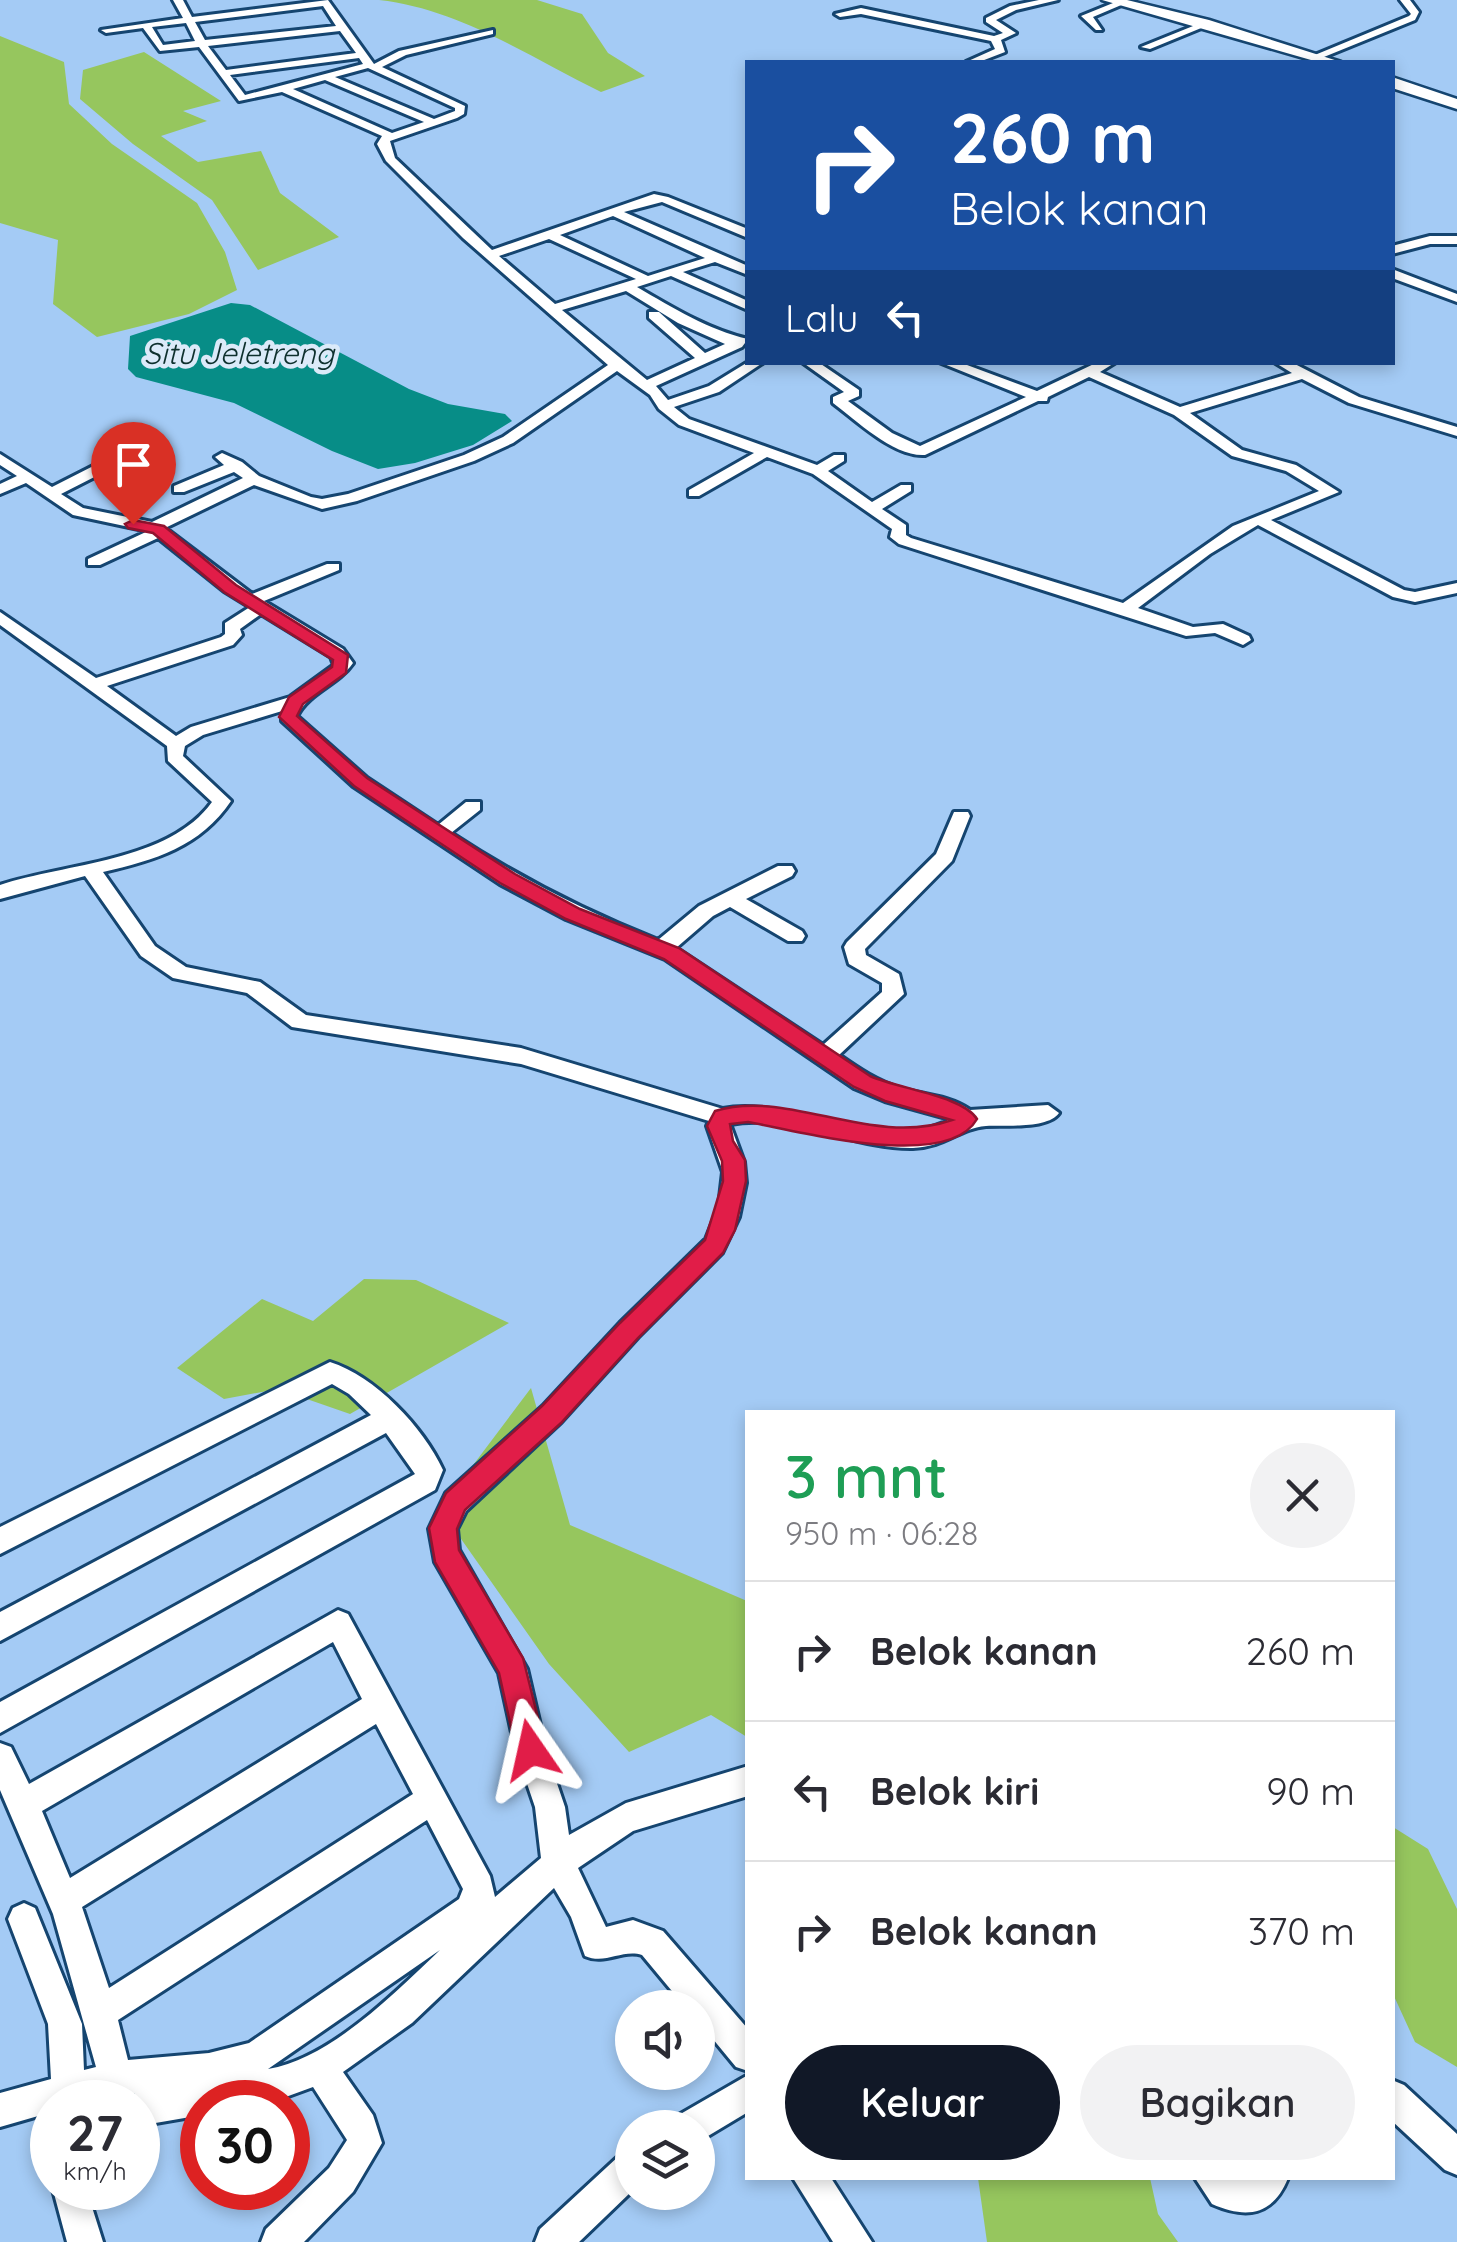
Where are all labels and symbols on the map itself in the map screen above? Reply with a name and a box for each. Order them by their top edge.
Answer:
water label: Situ Jeletreng [144,334,336,372]
pin [91,422,176,525]
position arrow [479,1698,583,1802]
speed limit sign: 30 [180,2080,310,2210]

